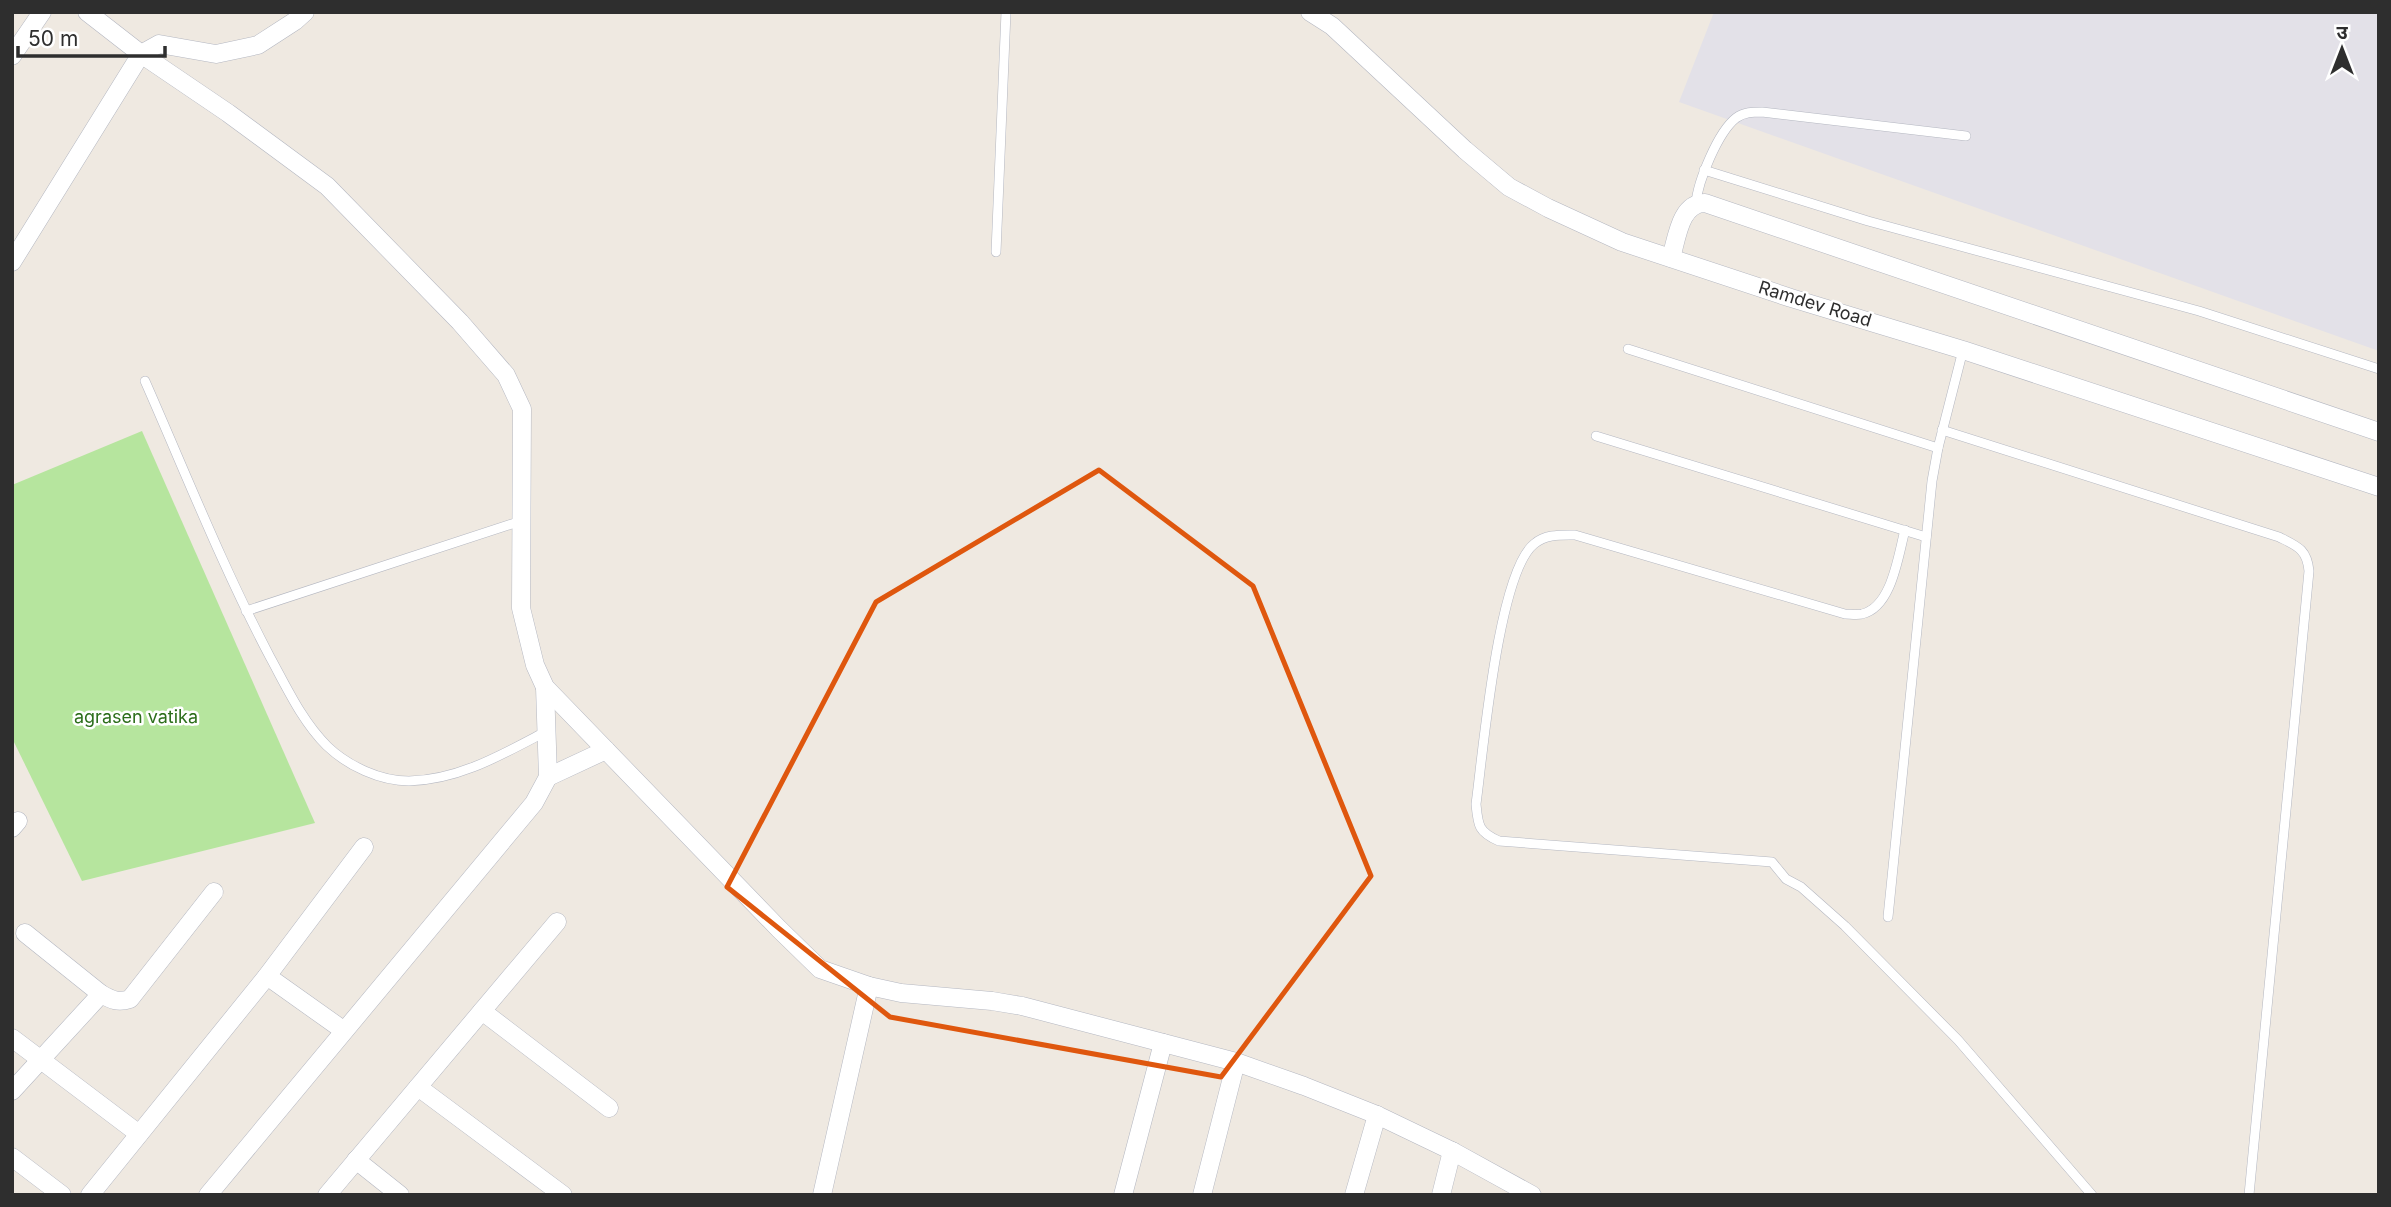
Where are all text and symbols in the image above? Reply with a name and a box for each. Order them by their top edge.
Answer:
scale bar [18,14,164,58]
north arrow [2307,14,2377,84]
text: उ [2336,21,2348,44]
text: 50 m [28,26,78,51]
street label: Ramdev Road [1756,276,1874,331]
park label: agrasen vatika [74,706,198,727]

